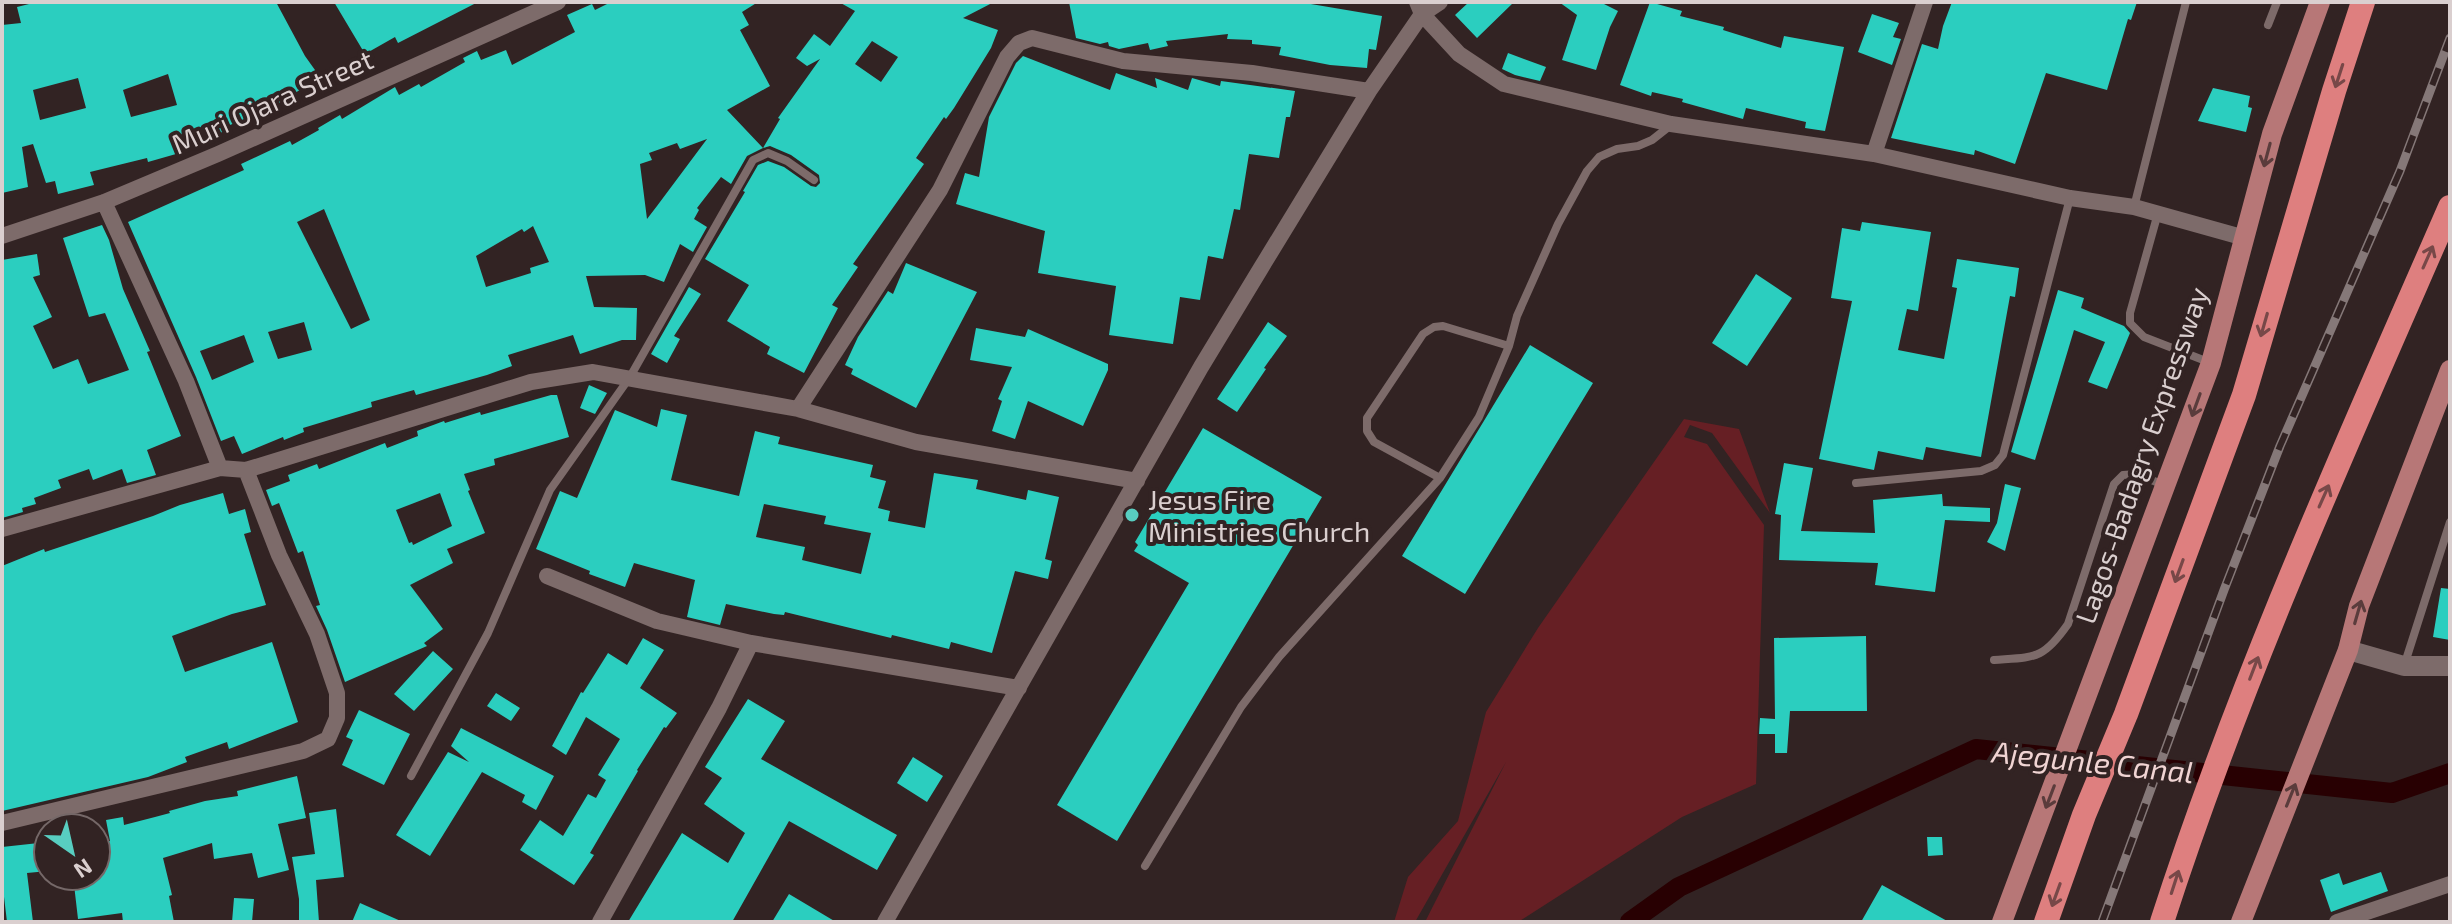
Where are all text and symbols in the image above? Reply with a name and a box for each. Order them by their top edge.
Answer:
street label: Muri Ojara Street [166,41,378,161]
one-way arrow [2330,64,2345,89]
one-way arrow [2258,142,2273,168]
one-way arrow [2421,246,2436,270]
street label: Lagos-Badagry Expressway [2067,282,2215,628]
one-way arrow [2256,312,2271,338]
one-way arrow [2188,392,2202,417]
place label: Jesus Fire Ministries Church [1148,482,1370,548]
one-way arrow [2317,484,2332,508]
marker: Jesus Fire Ministries Church [1123,506,1141,524]
one-way arrow [2171,558,2185,583]
one-way arrow [2351,600,2366,626]
one-way arrow [2248,656,2262,681]
water label: Ajegunle Canal [1989,732,2196,789]
one-way arrow [2284,783,2299,808]
one-way arrow [2042,784,2056,809]
north arrow [32,812,112,892]
text: N [70,854,98,885]
one-way arrow [2169,869,2184,894]
one-way arrow [2047,882,2062,907]

